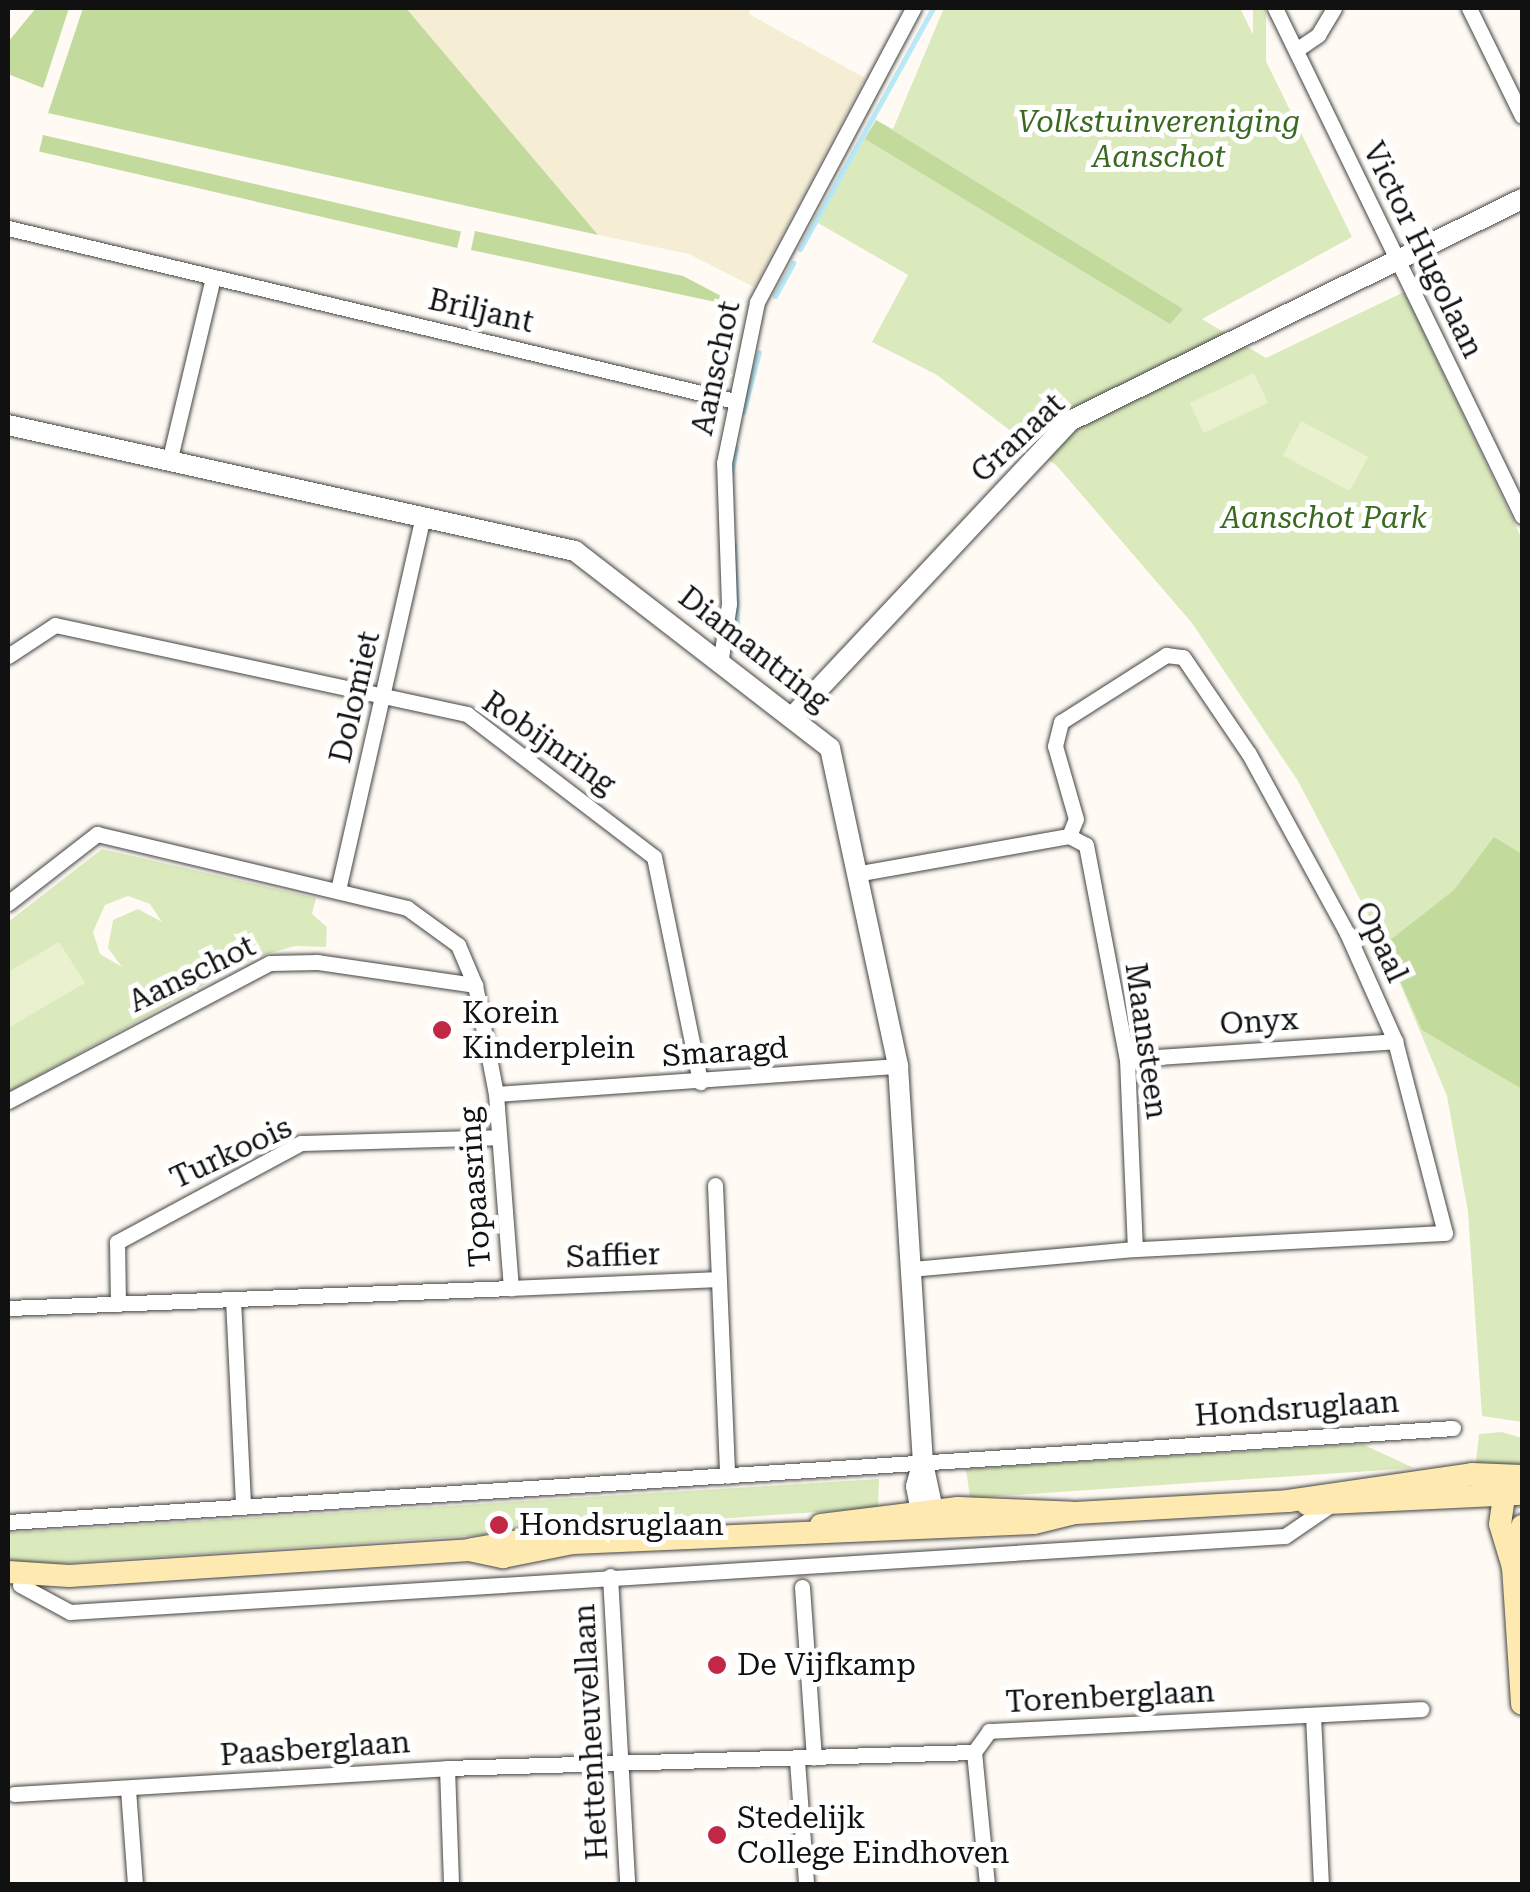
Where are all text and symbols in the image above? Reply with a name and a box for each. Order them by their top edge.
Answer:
park label: Volkstuinvereniging Aanschot [1018,104,1300,174]
street label: Victor Hugolaan [1355,136,1491,364]
street label: Briljant [425,281,537,341]
street label: Aanschot [684,298,748,438]
street label: Granaat [964,386,1072,490]
park label: Aanschot Park [1221,500,1427,536]
street label: Diamantring [671,579,837,719]
street label: Dolomiet [322,628,388,766]
street label: Robijnring [475,684,623,802]
street label: Opaal [1347,896,1415,988]
street label: Aanschot [123,928,261,1020]
street label: Maansteen [1117,961,1175,1121]
place label: Korein Kinderplein [462,995,635,1066]
street label: Onyx [1219,1001,1299,1043]
marker: Korein Kinderplein [431,1019,453,1041]
street label: Smaragd [661,1030,789,1074]
street label: Topaasring [451,1106,499,1268]
street label: Turkoois [165,1109,297,1197]
street label: Saffier [565,1236,661,1276]
street label: Hondsruglaan [1194,1384,1400,1434]
place label: Hondsruglaan [519,1507,724,1543]
marker: Hondsruglaan [488,1514,510,1536]
street label: Hettenheuvellaan [566,1603,616,1861]
place label: De Vijfkamp [737,1647,916,1683]
marker: De Vijfkamp [706,1654,728,1676]
street label: Torenberglaan [1004,1674,1216,1720]
street label: Paasberglaan [219,1724,411,1774]
place label: Stedelijk College Eindhoven [737,1800,1009,1870]
marker: Stedelijk College Eindhoven [706,1824,728,1846]

